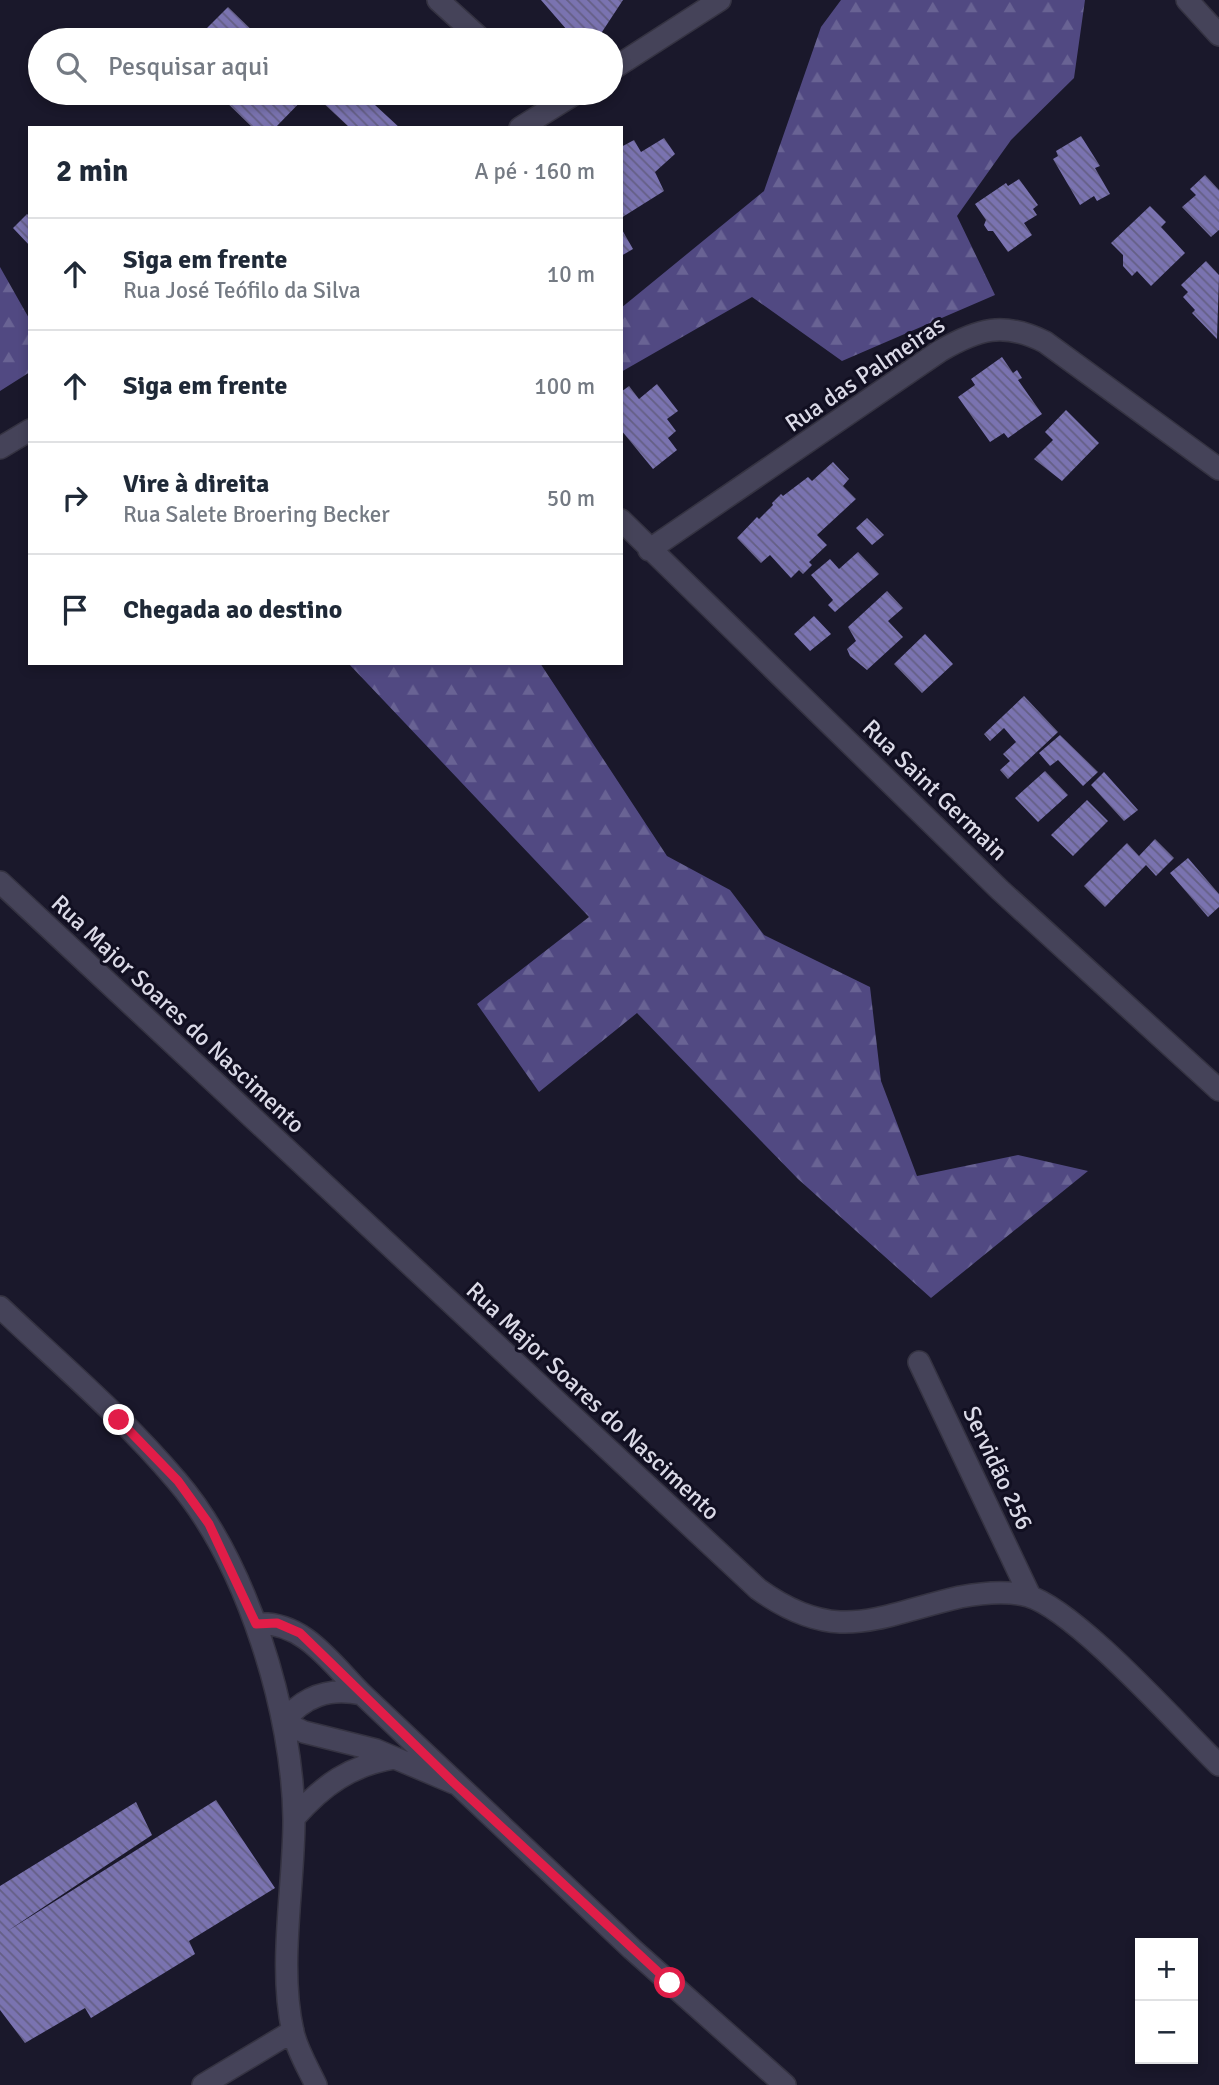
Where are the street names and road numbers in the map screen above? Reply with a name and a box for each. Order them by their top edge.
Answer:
street label: Rua das Palmeiras [779,309,951,439]
street label: Rua Saint Germain [856,713,1014,867]
street label: Rua Major Soares do Nascimento [45,888,311,1140]
street label: Rua Major Soares do Nascimento [460,1275,726,1527]
street label: Servidão 256 [956,1401,1040,1535]

